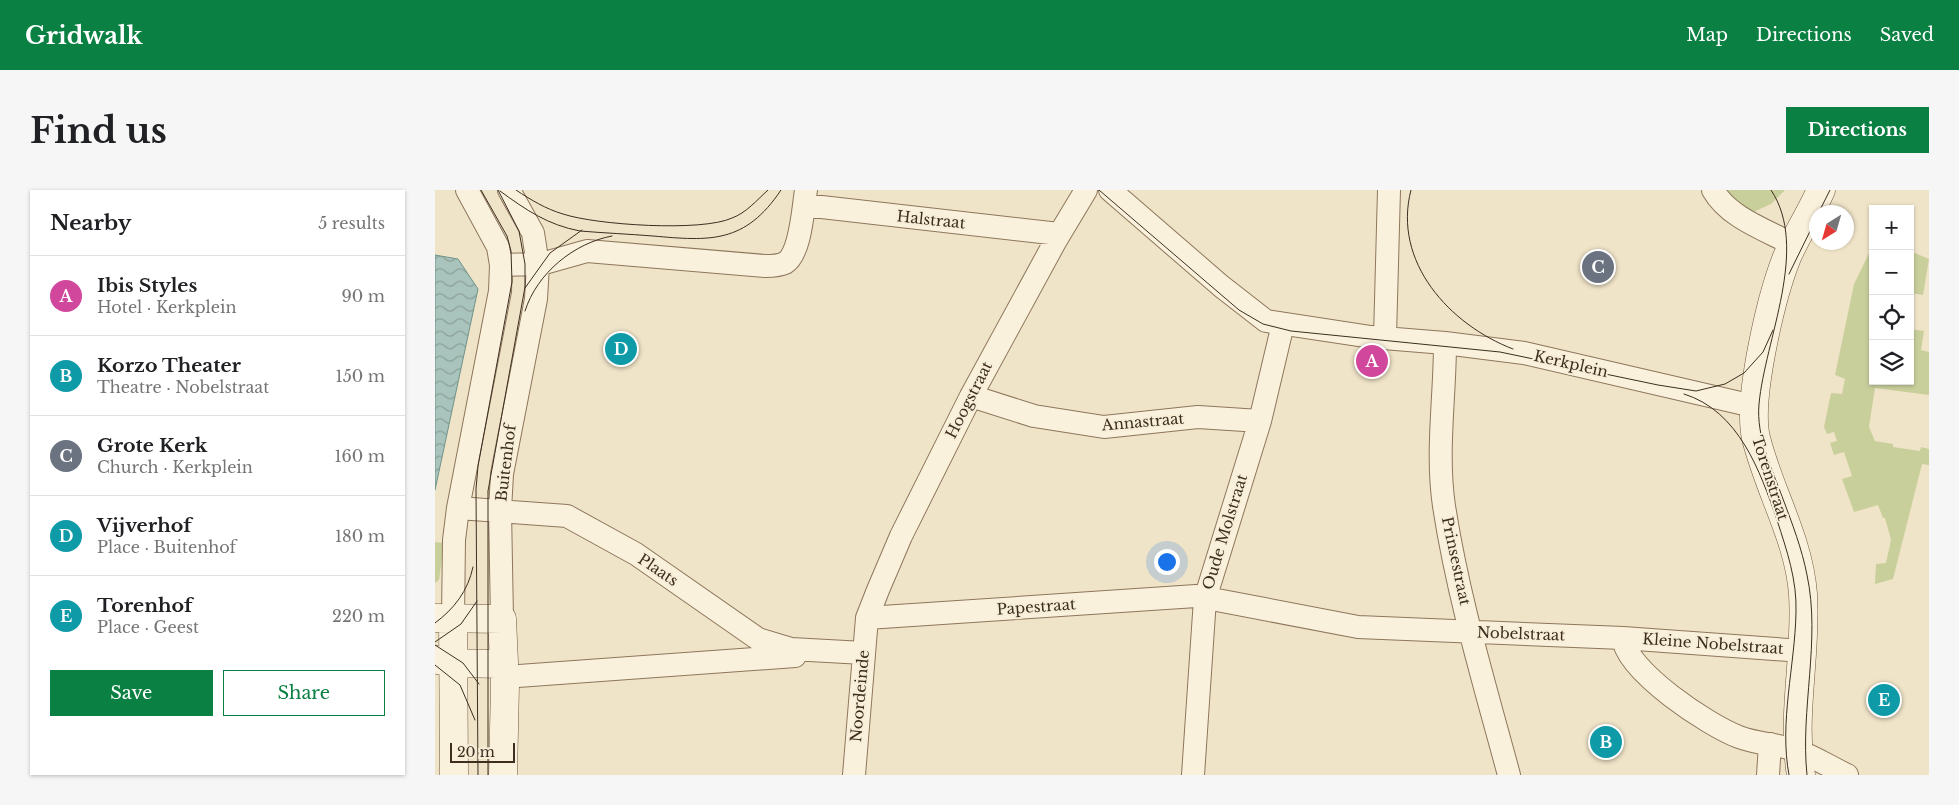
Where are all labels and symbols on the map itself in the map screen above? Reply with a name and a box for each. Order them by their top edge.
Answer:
north arrow [1809,205,1854,250]
street label: Halstraat [896,206,967,233]
pin: C [1582,248,1614,286]
pin: D [605,330,637,368]
pin: A [1356,342,1388,380]
street label: Kerkplein [1532,346,1610,381]
street label: Hoogstraat [941,358,996,442]
street label: Annastraat [1100,408,1185,435]
street label: Buitenhof [491,422,520,503]
street label: Torenstraat [1748,433,1793,523]
street label: Oude Molstraat [1198,471,1251,592]
street label: Prinsestraat [1438,515,1475,607]
street label: Plaats [635,549,682,590]
your location [1154,549,1180,575]
street label: Papestraat [996,594,1076,619]
street label: Nobelstraat [1477,622,1566,645]
street label: Kleine Nobelstraat [1642,629,1785,658]
street label: Noordeinde [846,649,873,743]
pin: E [1868,681,1900,719]
pin: B [1590,723,1622,761]
scale bar [450,740,515,763]

